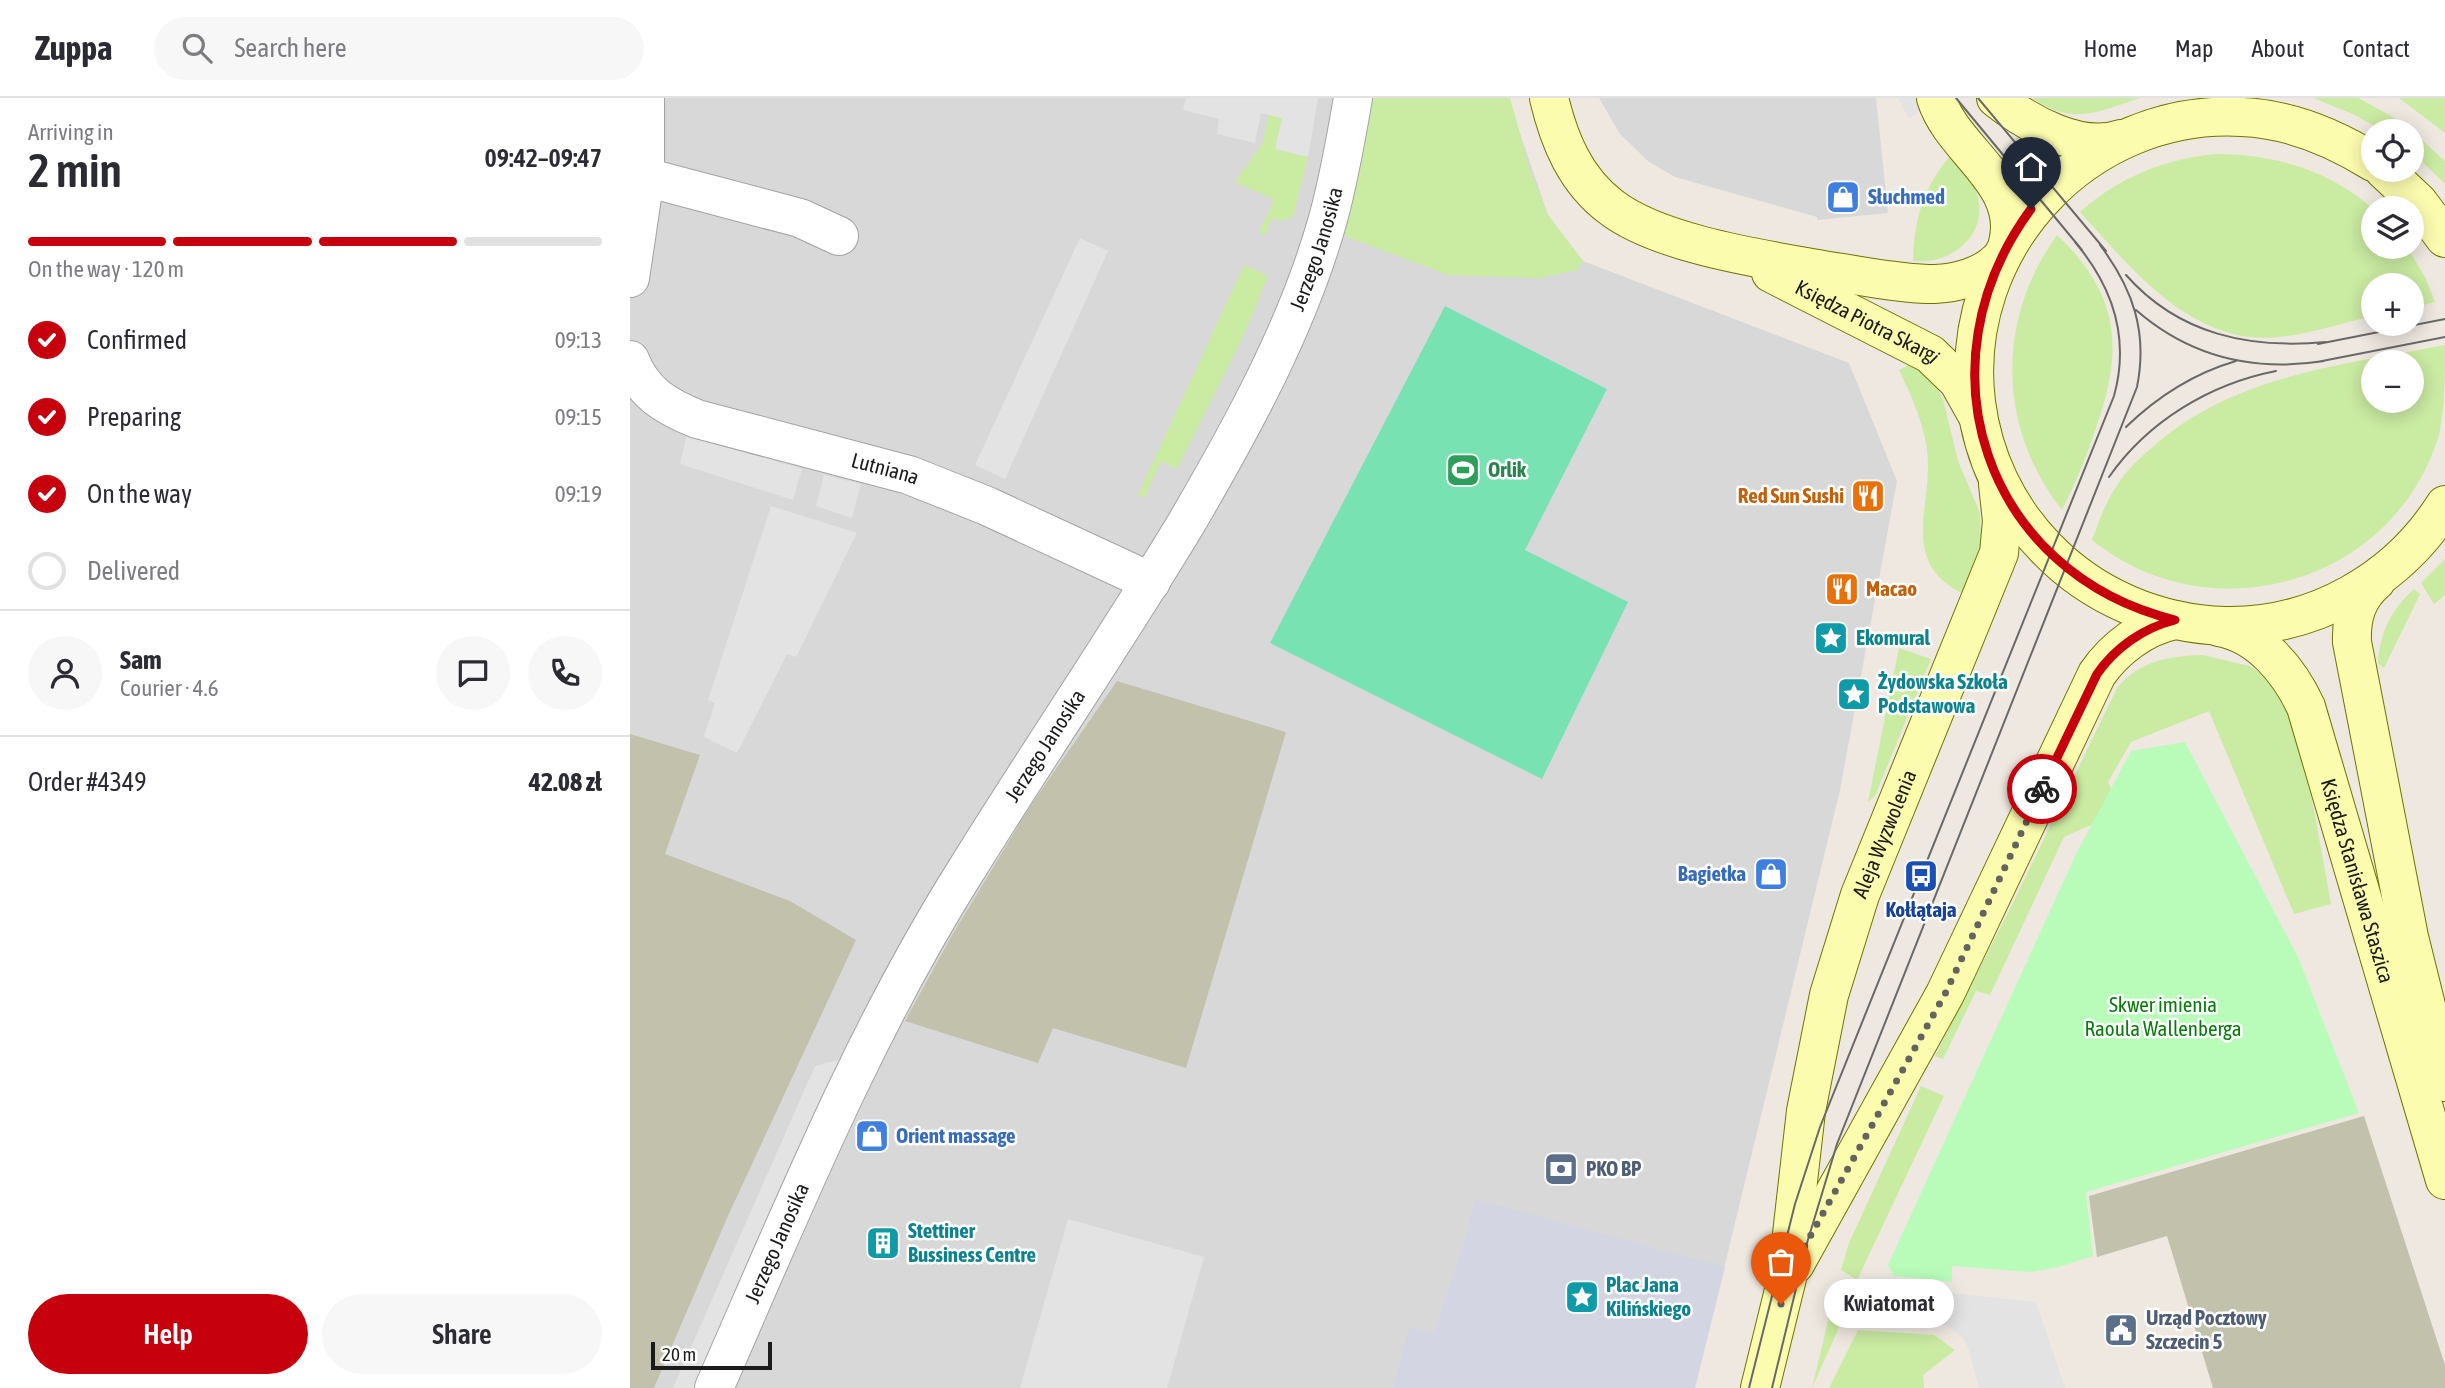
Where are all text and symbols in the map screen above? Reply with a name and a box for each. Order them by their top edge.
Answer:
search box [154,17,644,80]
text: Zuppa [35,29,112,67]
icon: search [178,29,216,67]
text: Search here [234,33,347,63]
text: Home [2083,35,2137,62]
text: Map [2175,35,2213,62]
text: About [2251,35,2304,62]
text: Contact [2342,35,2410,62]
text: Arriving in [28,119,114,145]
map controls [2361,119,2424,413]
button: locate [2361,119,2424,182]
pin [2001,137,2061,209]
text: 09:42–09:47 [485,143,602,173]
text: 2 min [28,144,122,197]
icon: home [2012,148,2050,186]
shop icon: Słuchmed [1824,178,1862,216]
place label: Słuchmed [1868,184,1945,208]
street label: Jerzego Janosika [1284,185,1347,314]
button: layers [2361,196,2424,259]
text: On the way · 120 m [28,256,184,282]
button: + [2361,273,2424,336]
street label: Księdza Piotra Skargi [1792,274,1945,368]
icon: check [28,321,66,359]
text: Confirmed [87,325,187,355]
text: 09:13 [555,327,602,353]
button: − [2361,350,2424,413]
icon: check [28,398,66,436]
text: Preparing [87,402,181,432]
text: 09:15 [555,404,602,430]
street label: Lutniana [849,447,923,489]
sports icon: Orlik [1444,451,1482,489]
place label: Orlik [1488,457,1527,481]
icon: check [28,475,66,513]
restaurant icon: Red Sun Sushi [1849,477,1887,515]
text: On the way [87,479,192,509]
text: 09:19 [555,481,602,507]
place label: Red Sun Sushi [1738,483,1844,507]
text: Delivered [87,556,180,586]
restaurant icon: Macao [1823,570,1861,608]
place label: Macao [1866,576,1917,600]
place icon: Ekomural [1812,619,1850,657]
place label: Ekomural [1856,625,1930,649]
button: person [28,636,102,710]
button: chat [436,636,510,710]
button: phone [528,636,602,710]
text: Sam [120,645,162,675]
place label: Żydowska Szkoła Podstawowa [1878,669,2008,717]
text: Courier · 4.6 [120,675,219,701]
place icon: Żydowska Szkoła Podstawowa [1835,675,1873,713]
street label: Jerzego Janosika [1000,685,1089,806]
courier [2007,754,2077,824]
street label: Aleja Wyzwolenia [1847,766,1921,901]
text: Order #4349 [28,767,147,797]
text: 42.08 zł [529,767,602,797]
icon: bike [2023,770,2061,808]
street label: Księdza Stanisława Staszica [2317,776,2399,986]
shop icon: Bagietka [1752,855,1790,893]
bus stop icon: Kołłątaja [1902,857,1940,895]
place label: Bagietka [1678,861,1746,885]
place label: Kołłątaja [1885,897,1957,921]
park label: Skwer imienia Raoula Wallenberga [2085,992,2241,1040]
shop icon: Orient massage [853,1117,891,1155]
place label: Orient massage [896,1123,1016,1147]
bank icon: PKO BP [1542,1150,1580,1188]
place label: PKO BP [1586,1156,1642,1180]
street label: Jerzego Janosika [740,1179,813,1307]
place label: Stettiner Bussiness Centre [908,1218,1036,1266]
building icon: Stettiner Bussiness Centre [864,1224,902,1262]
pin [1751,1232,1811,1304]
icon: bag [1762,1243,1800,1281]
place label: Plac Jana Kilińskiego [1606,1272,1691,1320]
place icon: Plac Jana Kilińskiego [1563,1278,1601,1316]
callout: Kwiatomat [1823,1280,1952,1328]
text: Kwiatomat [1843,1290,1935,1316]
button: Help [28,1294,308,1374]
button: Share [322,1294,602,1374]
place label: Urząd Pocztowy Szczecin 5 [2146,1305,2267,1353]
public building icon: Urząd Pocztowy Szczecin 5 [2102,1311,2140,1349]
scale bar [651,1339,772,1371]
text: 20 m [662,1343,696,1365]

